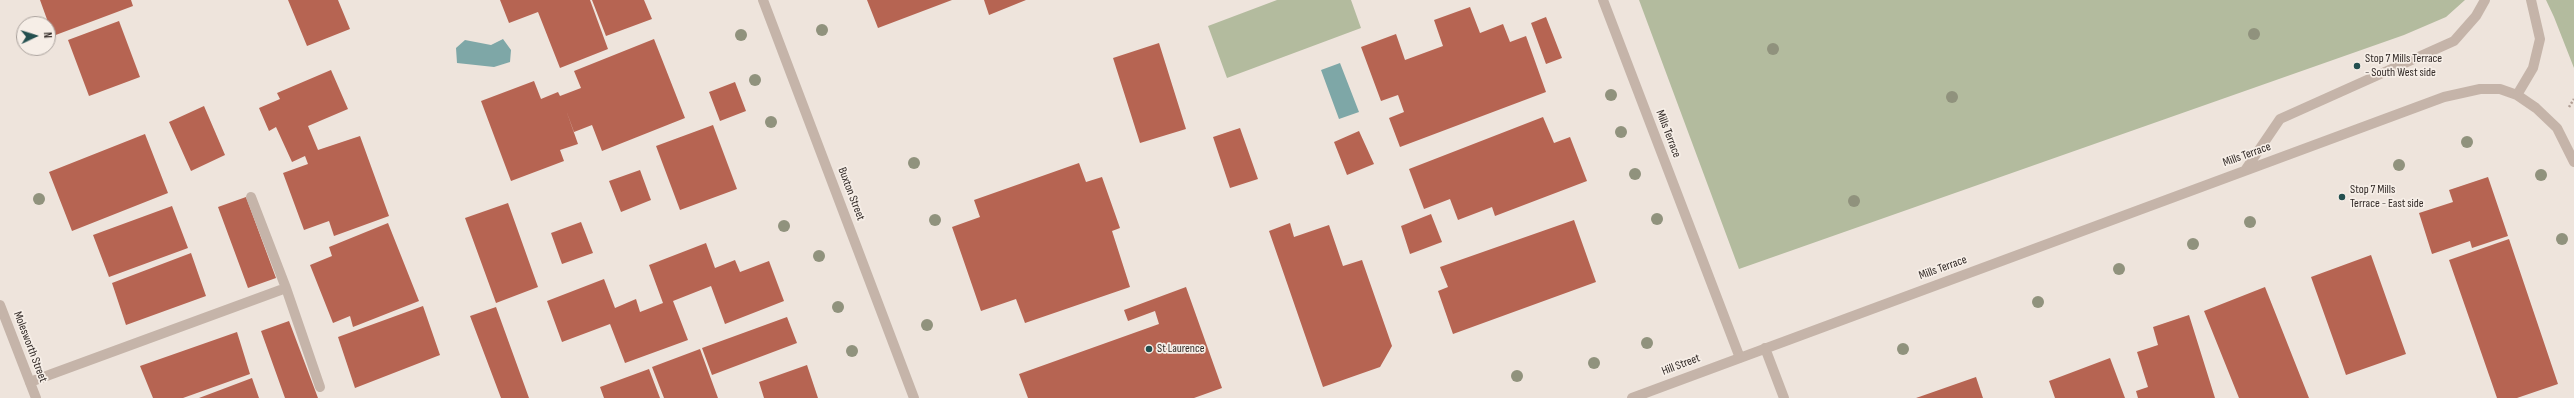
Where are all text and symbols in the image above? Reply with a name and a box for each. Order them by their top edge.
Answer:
north arrow [16,16,56,56]
text: N [41,32,54,39]
place label: Stop 7 Mills Terrace - South West side [2365,52,2442,80]
marker: Stop 7 Mills Terrace - South West side [2352,61,2362,71]
street label: Mills Terrace [1652,108,1684,160]
street label: Mills Terrace [2221,140,2273,170]
street label: Buxton Street [834,165,868,223]
place label: Stop 7 Mills Terrace - East side [2350,183,2424,211]
marker: Stop 7 Mills Terrace - East side [2337,192,2347,202]
street label: Mills Terrace [1917,253,1969,283]
street label: Molesworth Street [10,310,50,384]
place label: St Laurence [1157,342,1205,356]
marker: St Laurence [1144,344,1154,354]
street label: Hill Street [1660,351,1702,379]

